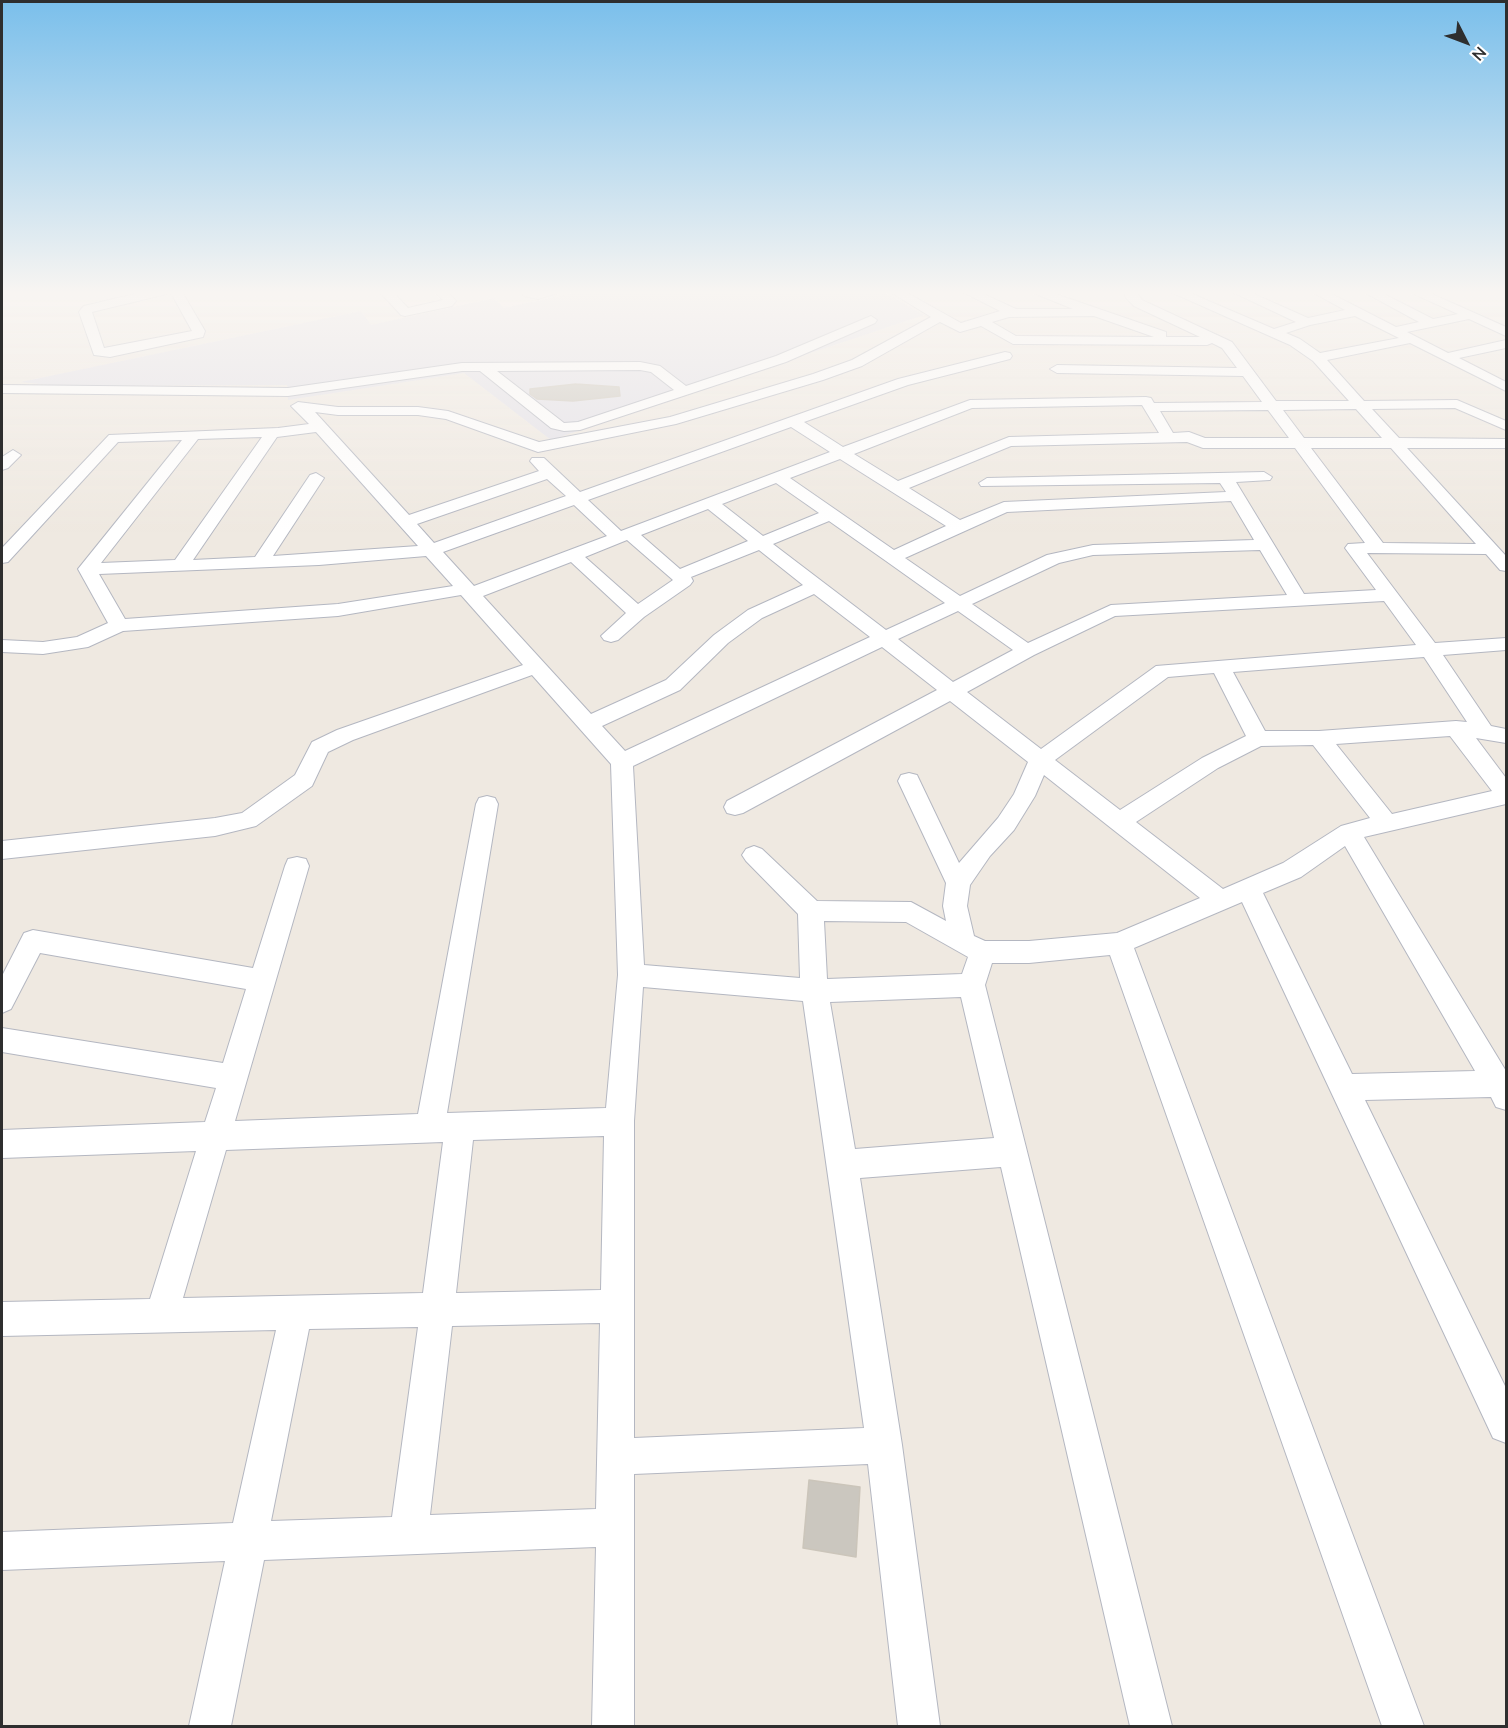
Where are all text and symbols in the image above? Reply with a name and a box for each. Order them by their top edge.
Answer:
north arrow [1436,12,1496,72]
text: N [1468,43,1491,65]

